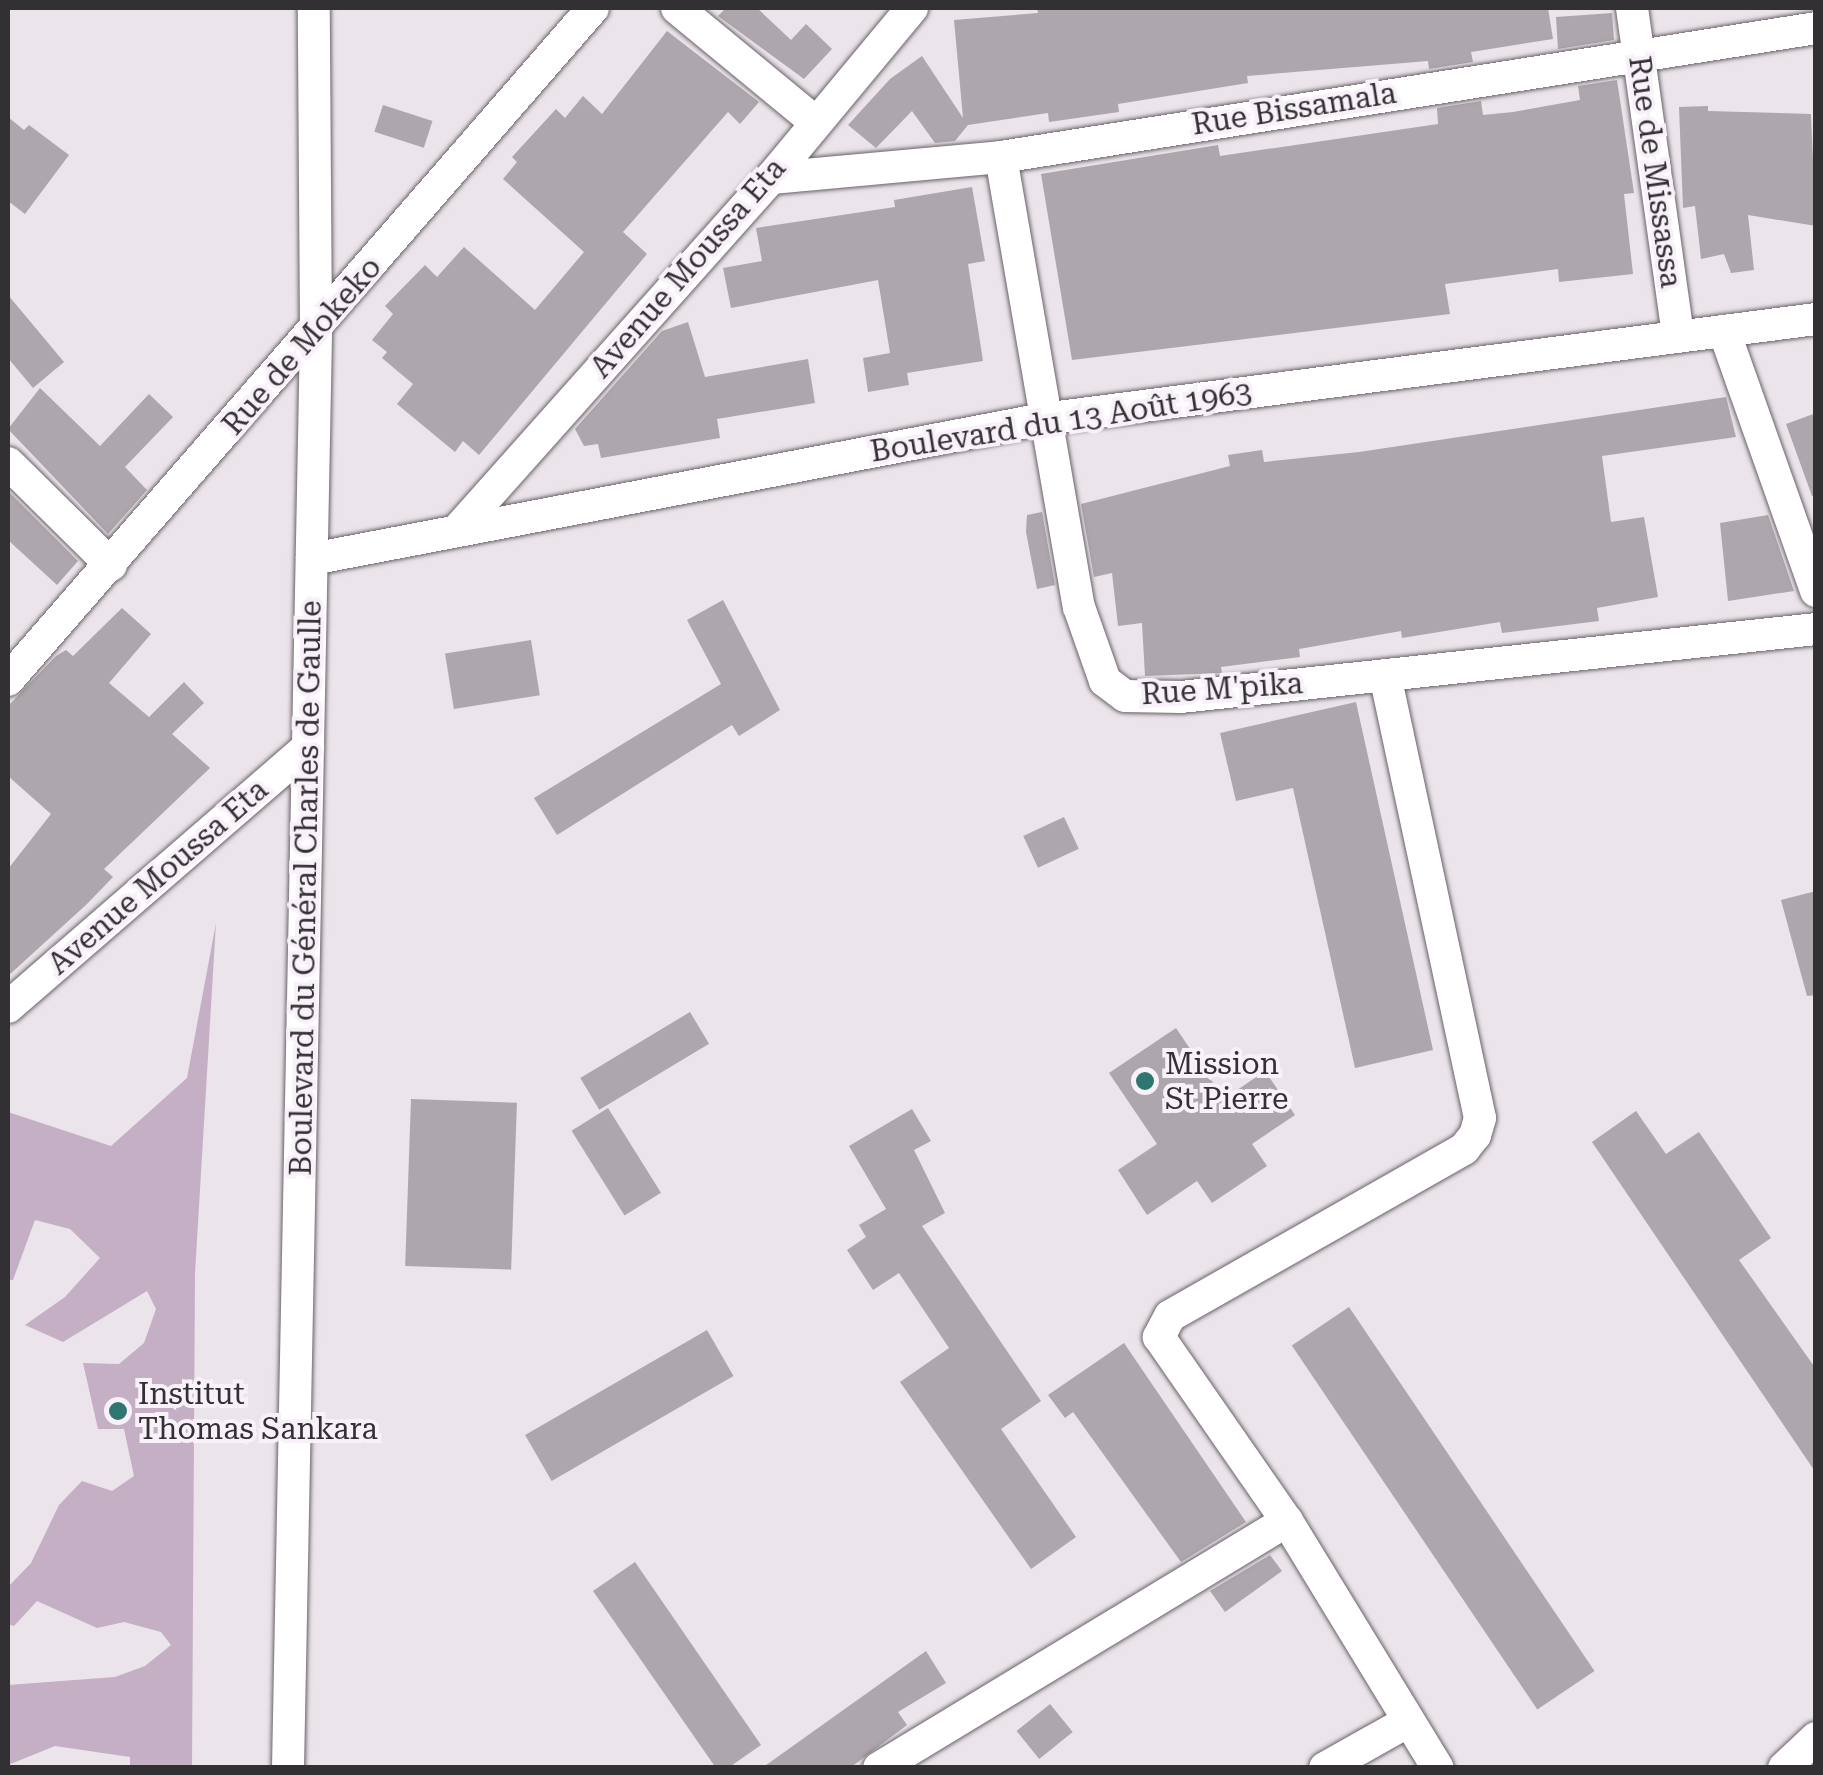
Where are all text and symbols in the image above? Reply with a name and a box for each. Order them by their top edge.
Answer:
street label: Rue de Missassa [1621,54,1689,290]
street label: Rue Bissamala [1189,75,1399,143]
street label: Avenue Moussa Eta [583,151,793,385]
street label: Rue de Mokeko [215,250,389,442]
street label: Boulevard du 13 Août 1963 [868,374,1254,470]
street label: Boulevard du Général Charles de Gaulle [283,600,329,1176]
street label: Rue M'pika [1140,665,1304,713]
street label: Avenue Moussa Eta [41,772,275,982]
place label: Mission St Pierre [1165,1046,1289,1116]
marker: Mission St Pierre [1134,1070,1156,1092]
place label: Institut Thomas Sankara [138,1376,378,1446]
marker: Institut Thomas Sankara [107,1400,129,1422]

